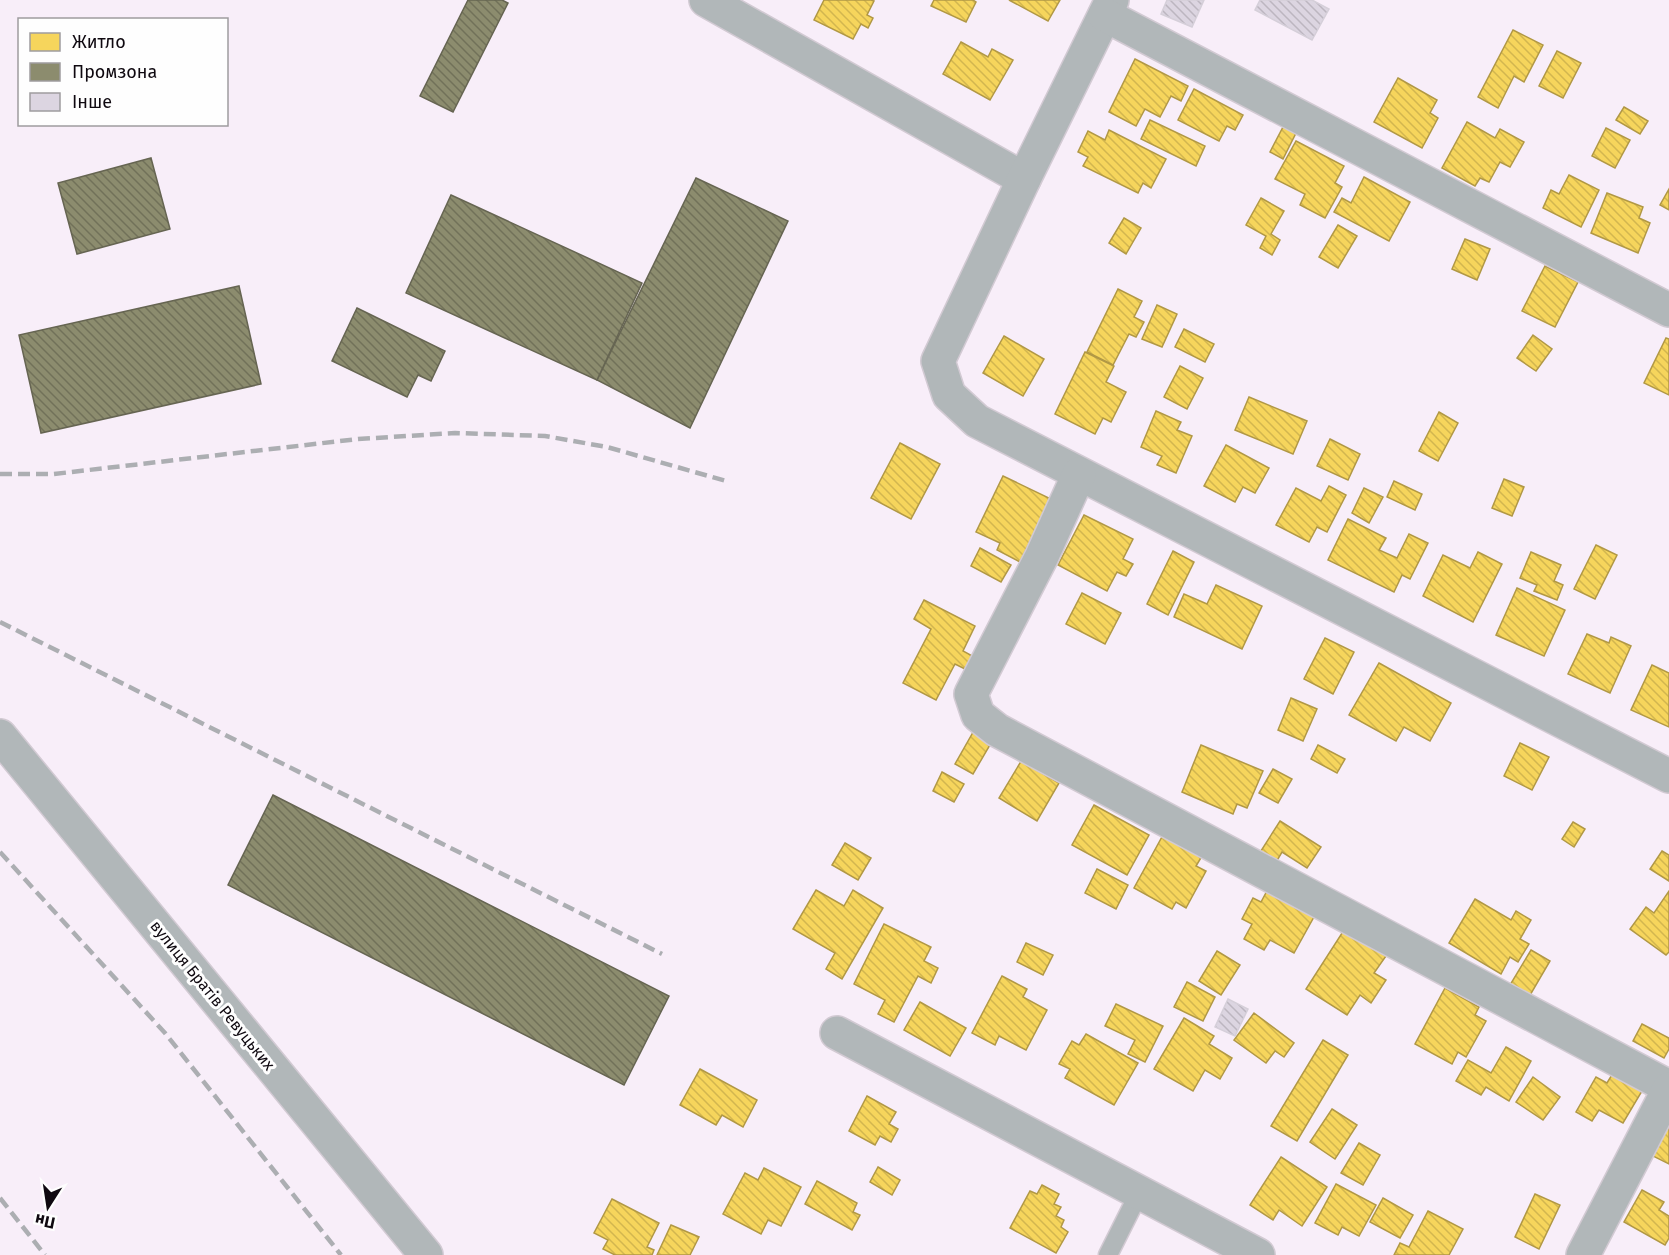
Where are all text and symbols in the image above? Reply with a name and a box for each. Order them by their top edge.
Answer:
legend [18,18,228,126]
text: Житло [72,31,126,53]
text: Промзона [72,61,157,83]
text: Інше [72,91,112,113]
street label: вулиця Братів Ревуцьких [146,917,279,1074]
north arrow [18,1177,78,1237]
text: Пн [33,1210,57,1233]

